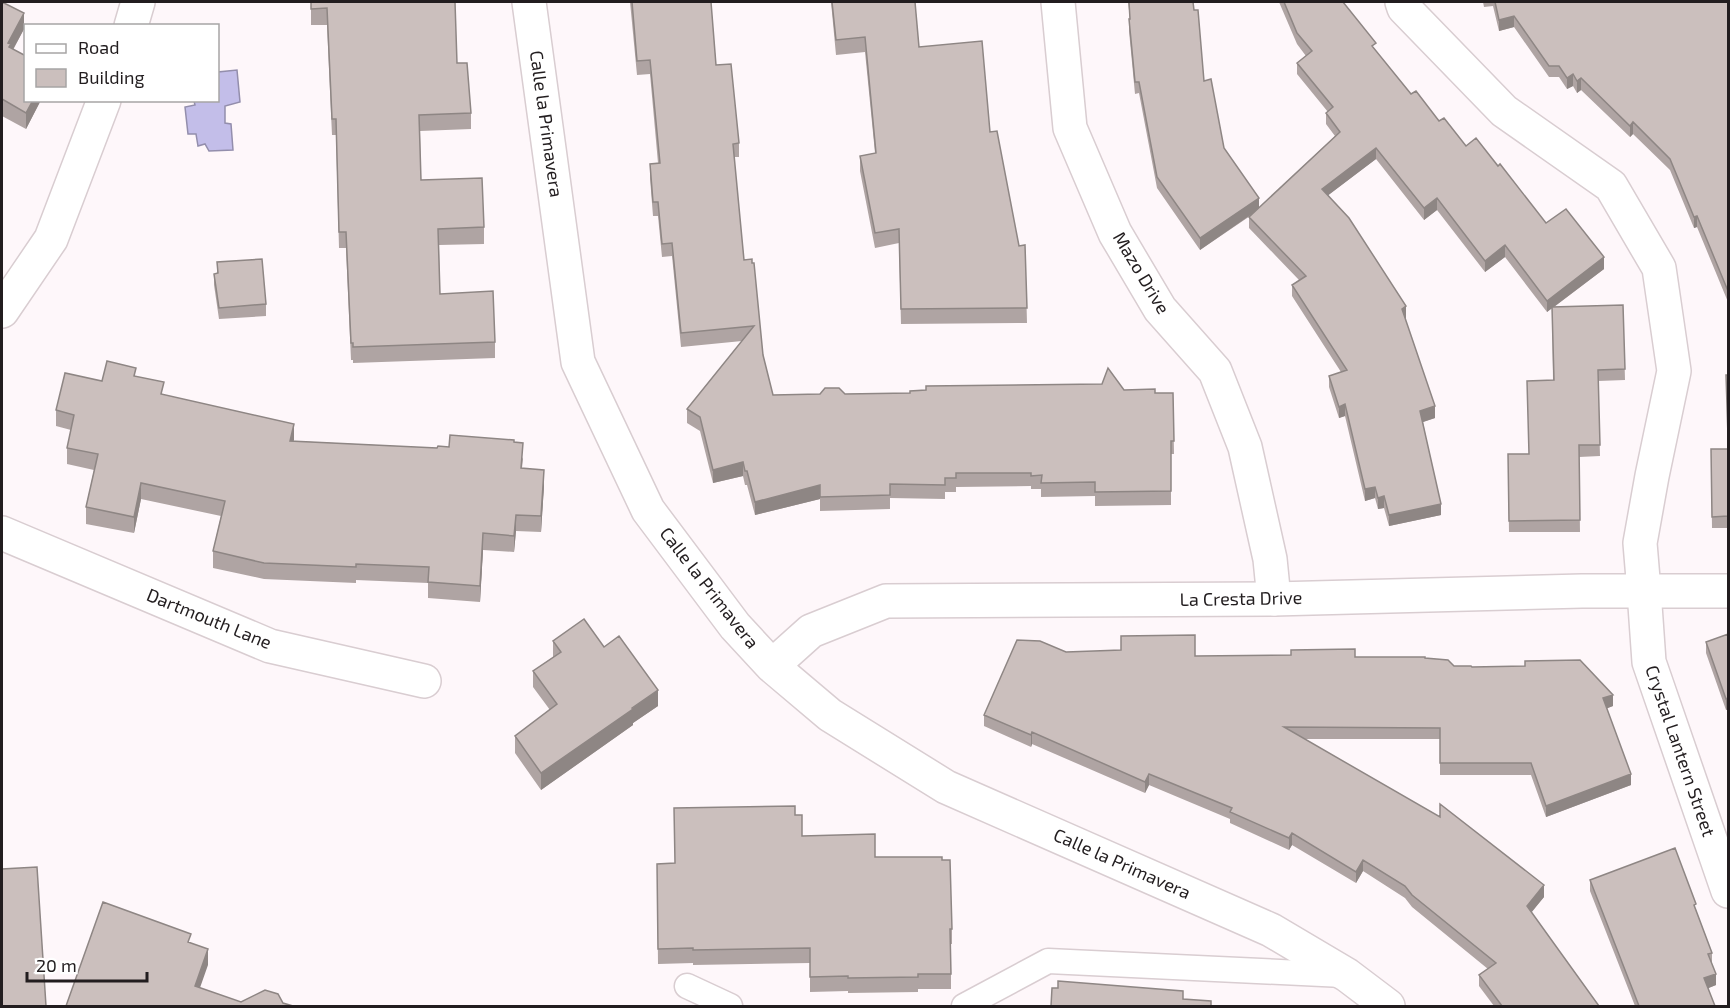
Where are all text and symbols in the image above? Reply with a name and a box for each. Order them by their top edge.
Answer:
legend [24,24,219,102]
text: Road [78,36,119,58]
street label: Calle la Primavera [526,49,568,199]
text: Building [78,66,145,88]
street label: Mazo Drive [1109,227,1175,317]
street label: Calle la Primavera [656,522,764,652]
street label: Dartmouth Lane [144,583,275,653]
street label: La Cresta Drive [1179,586,1303,610]
street label: Crystal Lantern Street [1641,662,1721,839]
street label: Calle la Primavera [1050,823,1194,903]
scale bar [27,945,147,983]
text: 20 m [36,954,77,976]

